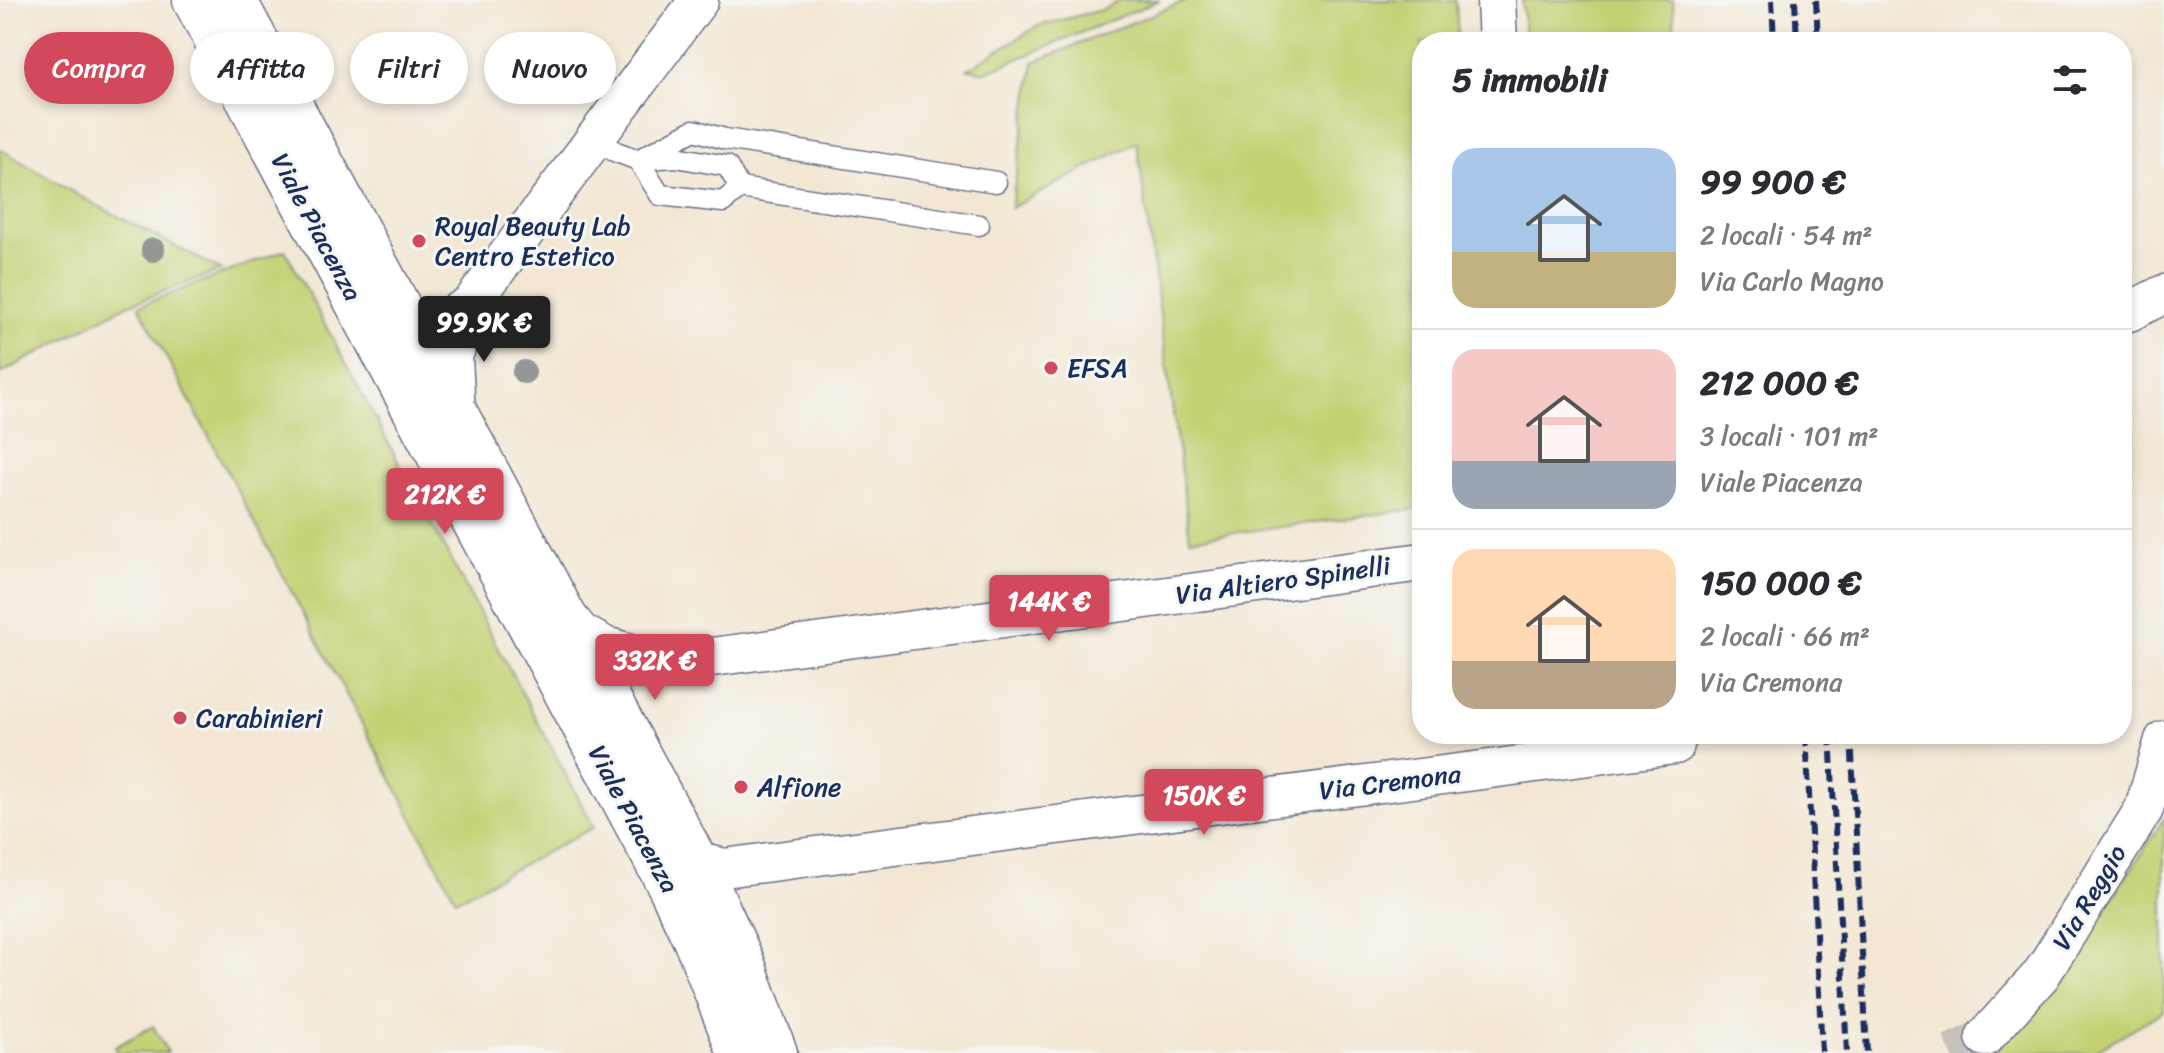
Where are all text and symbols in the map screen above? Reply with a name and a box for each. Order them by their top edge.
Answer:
chip: Compra [24,32,174,104]
chip: Affitta [190,32,334,104]
chip: Filtri [350,32,468,104]
chip: Nuovo [484,32,616,104]
text: 5 immobili [1452,50,1607,110]
icon: filters [2048,58,2092,102]
street label: Viale Piacenza [258,144,376,310]
text: 99 900 € [1700,152,1846,212]
icon: home [1516,180,1612,276]
place label: Royal Beauty Lab Centro Estetico [435,203,631,279]
text: 2 locali · 54 m² [1700,212,1873,258]
marker: Royal Beauty Lab Centro Estetico [410,232,428,250]
text: Via Carlo Magno [1700,258,1884,304]
pin: 99.9K € [410,296,558,364]
text: 99.9K € [436,299,532,345]
place label: EFSA [1067,345,1128,391]
text: 212 000 € [1700,353,1859,413]
marker: EFSA [1042,359,1060,377]
icon: home [1516,381,1612,477]
text: 3 locali · 101 m² [1700,413,1878,459]
text: Viale Piacenza [1700,459,1863,505]
pin: 212K € [380,468,510,536]
text: 212K € [405,471,486,517]
street label: Via Altiero Spinelli [1173,542,1394,618]
text: 150 000 € [1700,553,1862,613]
pin: 144K € [984,575,1114,643]
text: 144K € [1007,578,1091,624]
icon: home [1516,581,1612,677]
text: 2 locali · 66 m² [1700,613,1870,659]
pin: 332K € [590,634,720,702]
text: 332K € [613,637,697,683]
text: Via Cremona [1700,659,1842,705]
place label: Carabinieri [196,695,323,741]
marker: Carabinieri [171,709,189,727]
street label: Viale Piacenza [575,736,693,902]
street label: Via Cremona [1317,750,1464,813]
place label: Alfione [756,764,841,810]
pin: 150K € [1139,769,1269,837]
text: 150K € [1162,772,1246,818]
marker: Alfione [732,778,750,796]
street label: Via Reggio [2039,835,2139,959]

